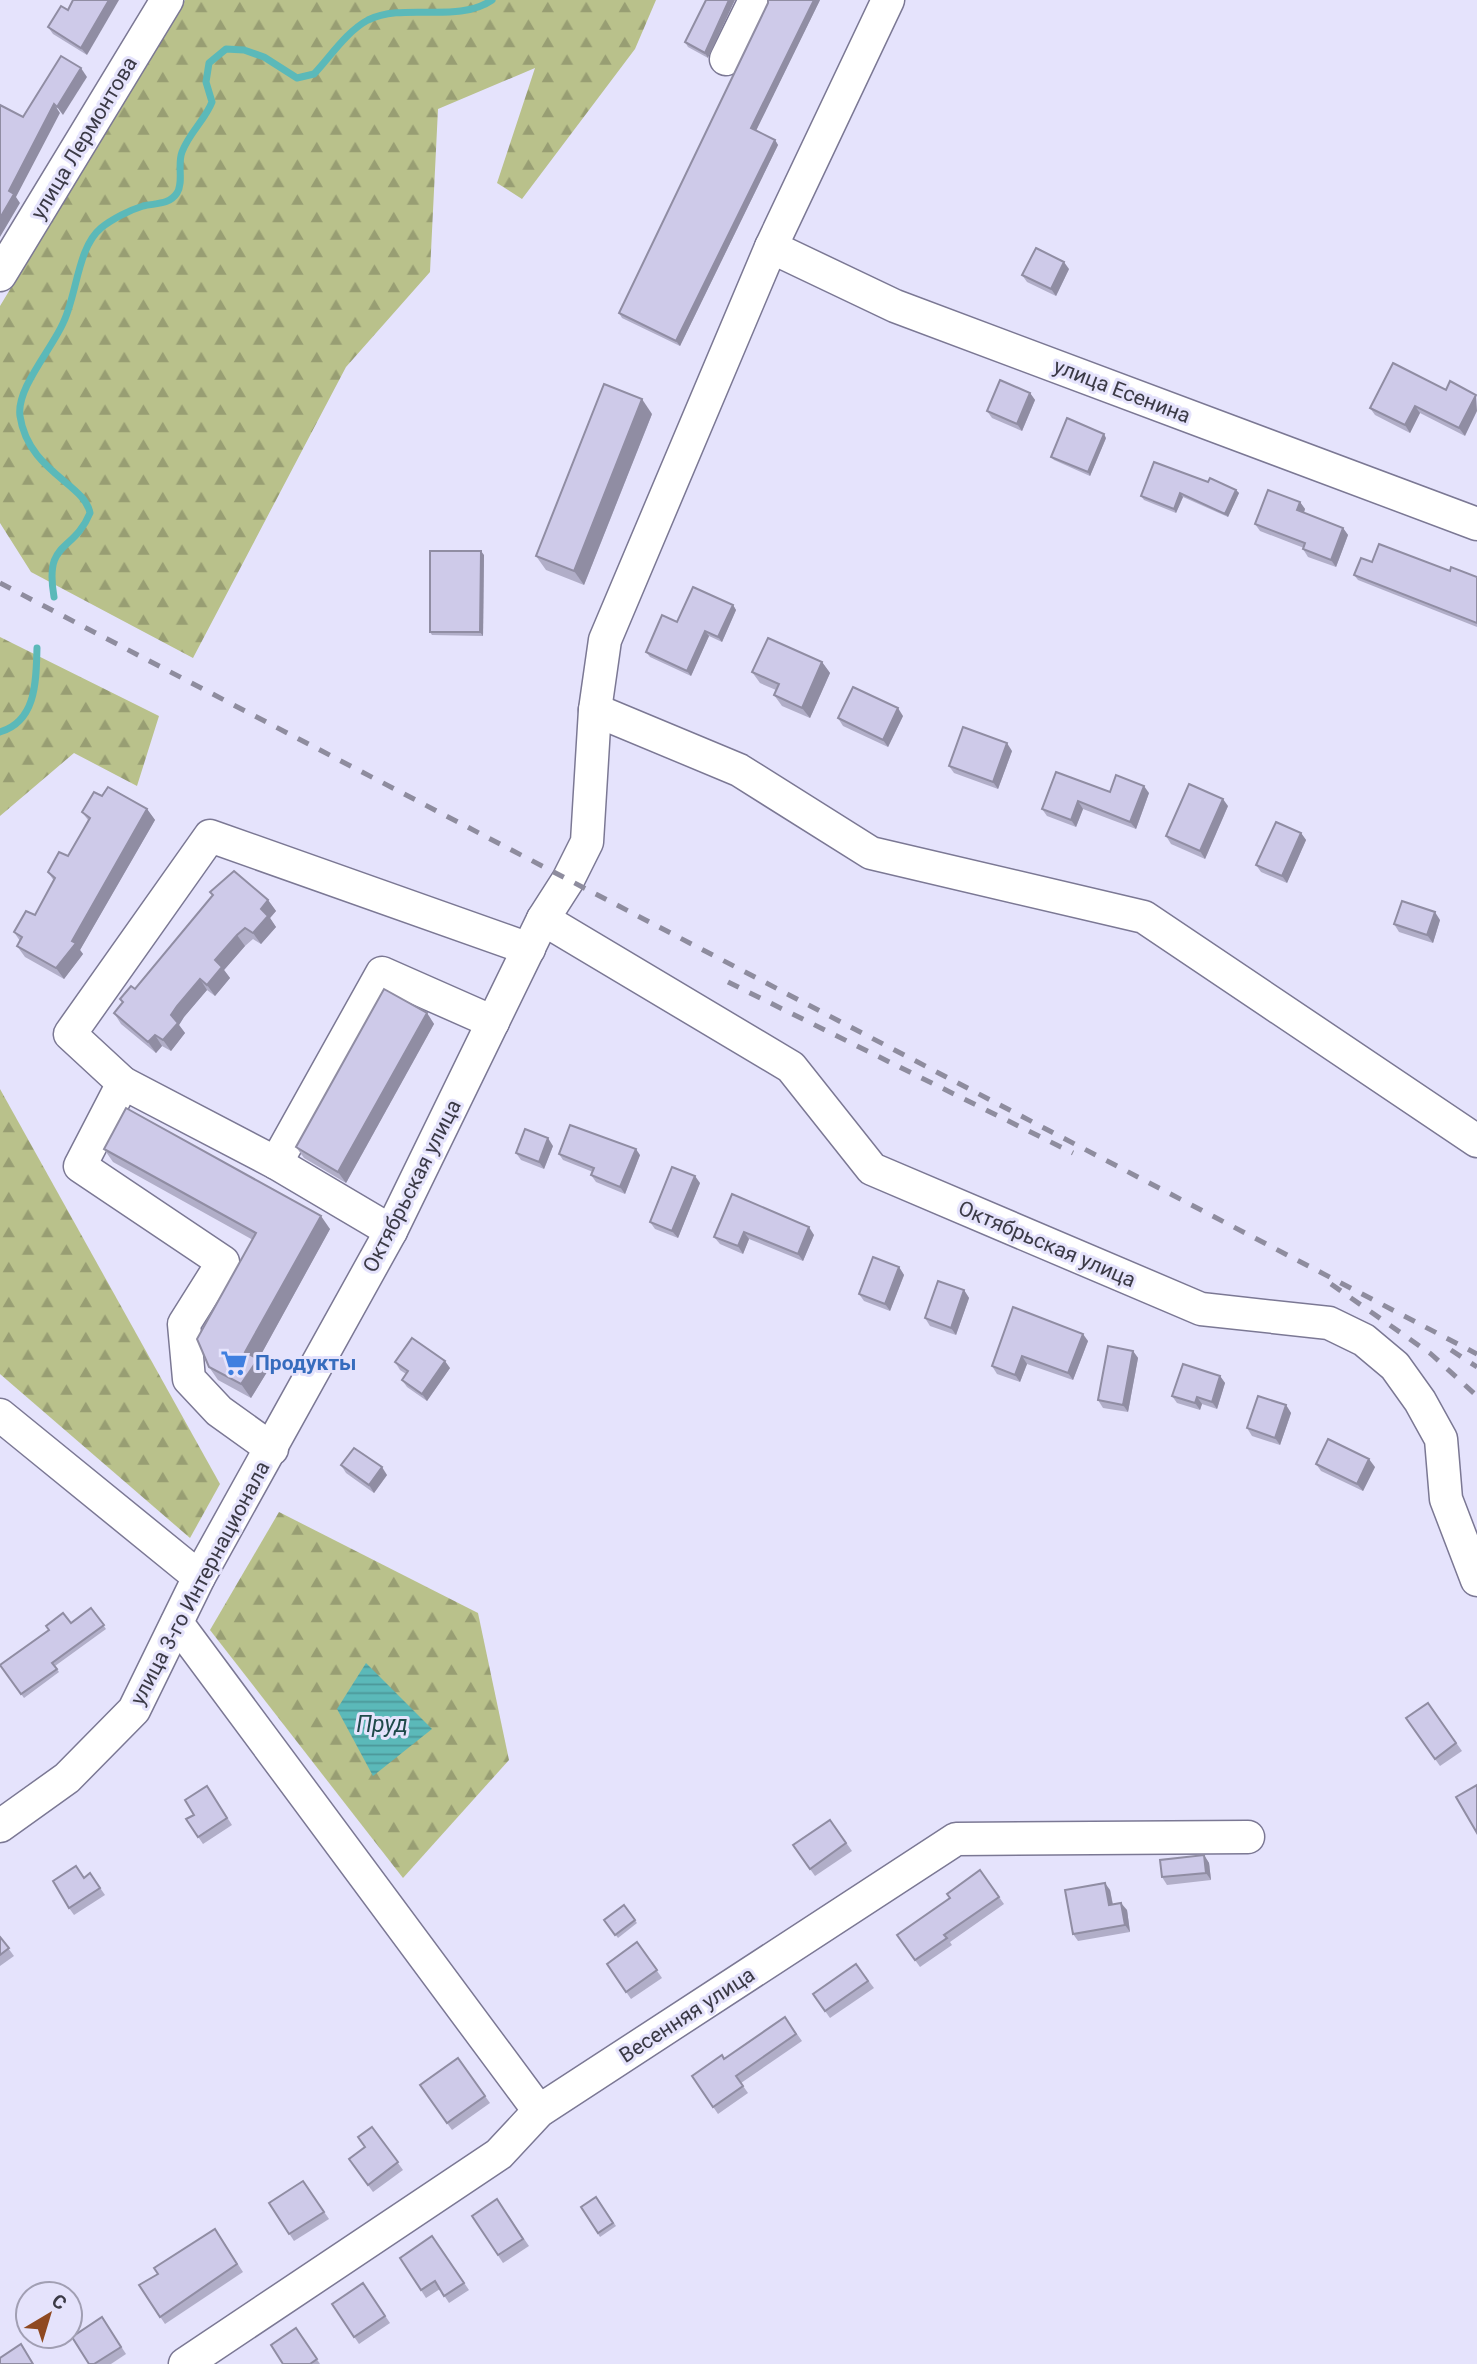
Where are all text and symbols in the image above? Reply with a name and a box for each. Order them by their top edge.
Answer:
street label: улица Лермонтова [26,52,142,224]
street label: улица Есенина [1050,354,1194,428]
street label: Октябрьская улица [358,1096,466,1276]
street label: Октябрьская улица [955,1196,1139,1292]
supermarket icon: Продукты [219,1348,249,1378]
place label: Продукты [255,1351,357,1375]
street label: улица 3-го Интернационала [125,1457,275,1709]
water label: Пруд [356,1711,408,1738]
street label: Весенняя улица [615,1962,759,2068]
north arrow [14,2280,84,2350]
text: С [47,2289,71,2315]

